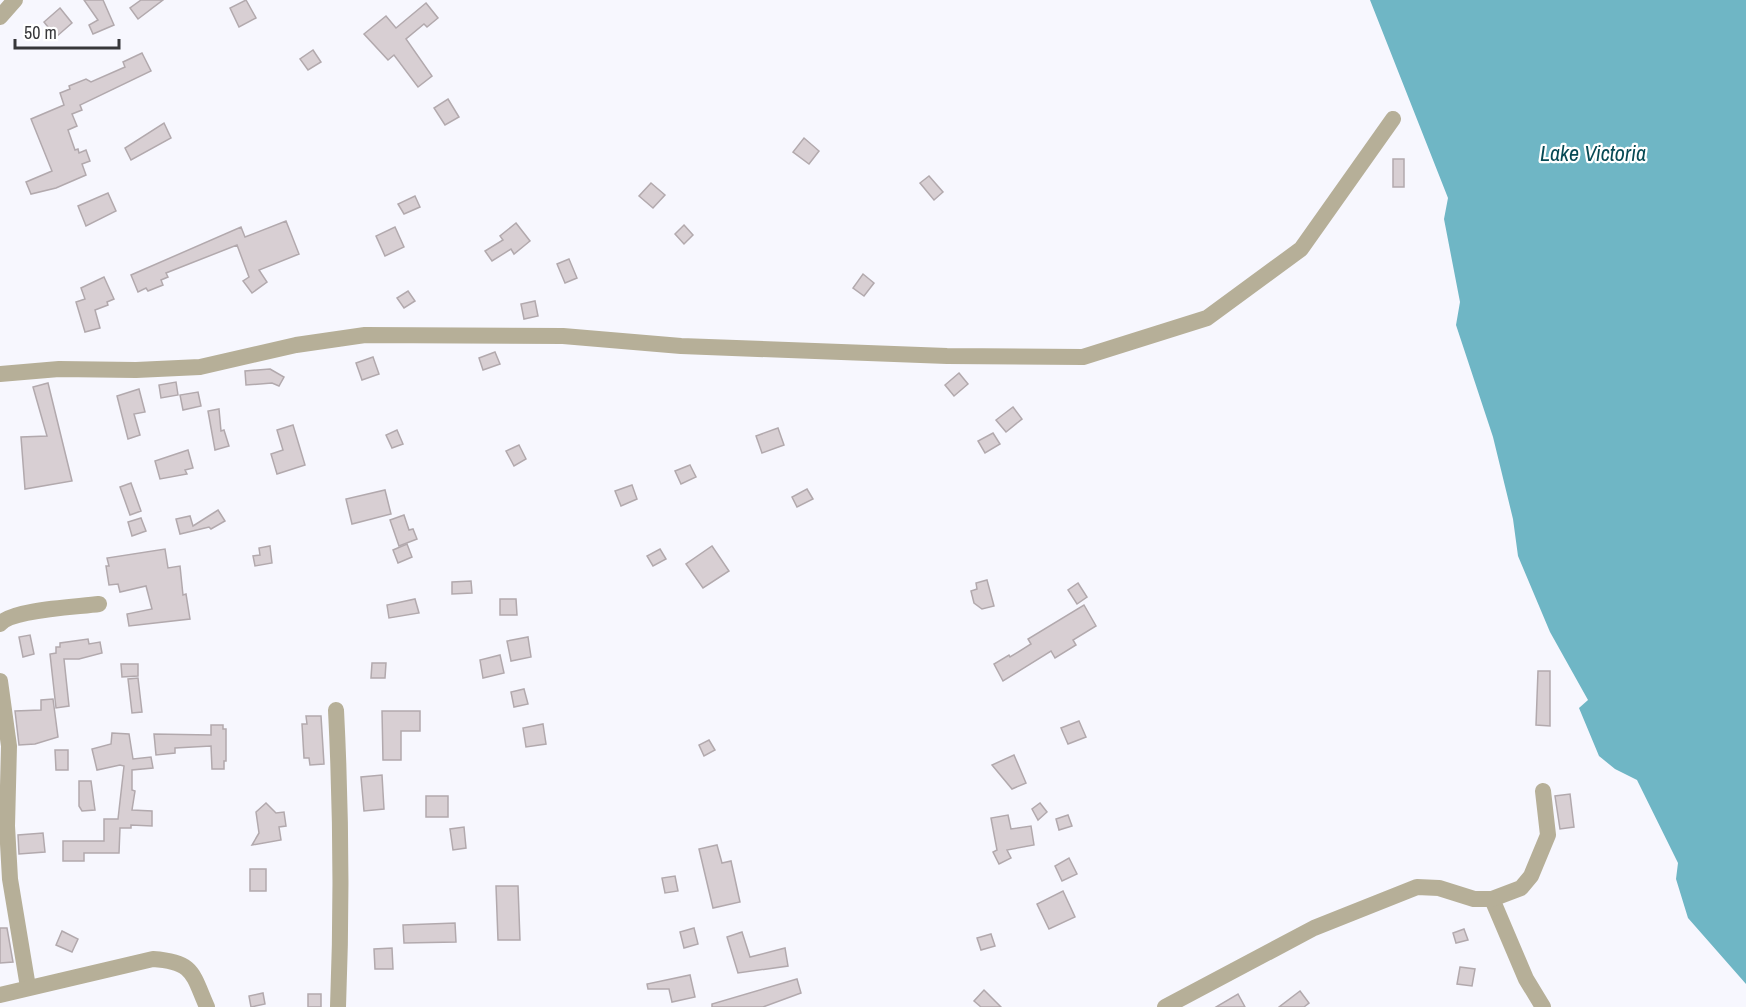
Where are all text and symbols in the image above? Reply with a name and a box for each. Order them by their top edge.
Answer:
scale bar [15,12,118,50]
text: 50 m [24,20,57,45]
water label: Lake Victoria [1540,138,1646,168]

